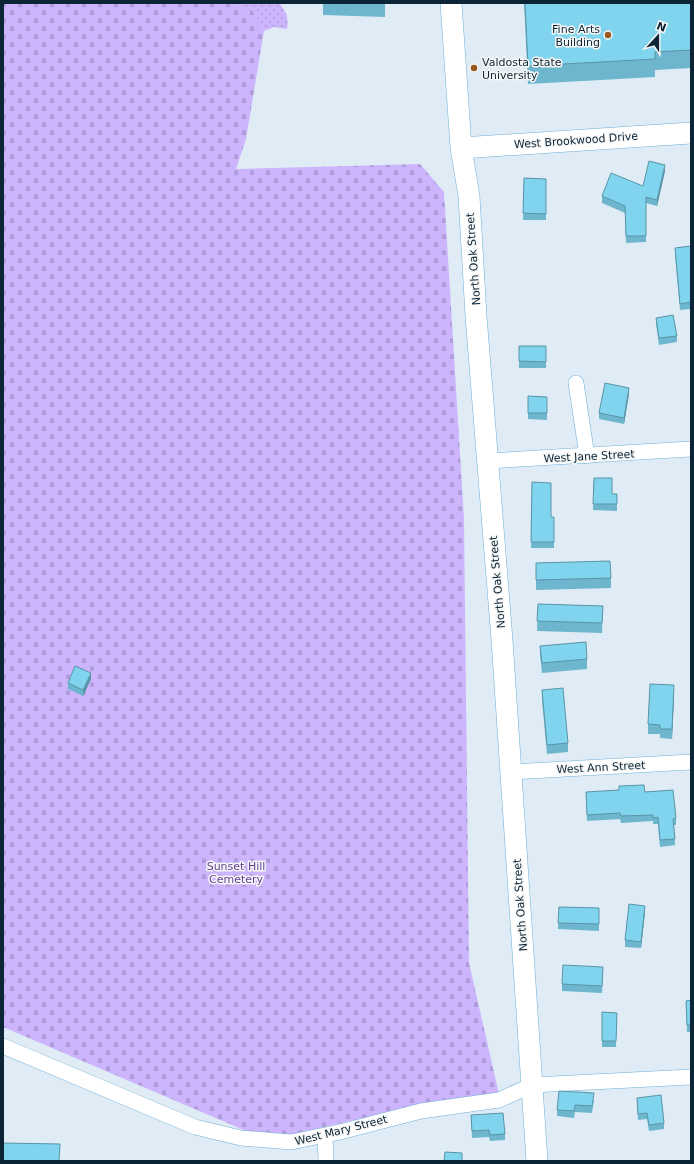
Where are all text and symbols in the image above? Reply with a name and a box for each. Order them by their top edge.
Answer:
north arrow [638,16,678,56]
text: N [655,19,668,35]
place label: Fine Arts Building [552,23,600,49]
marker: Fine Arts Building [603,30,613,40]
place label: Valdosta State University [482,56,562,82]
marker: Valdosta State University [469,63,479,73]
street label: West Brookwood Drive [513,130,639,151]
street label: North Oak Street [464,211,483,306]
street label: West Jane Street [543,448,636,465]
street label: North Oak Street [487,534,508,629]
street label: West Ann Street [556,759,646,776]
street label: North Oak Street [511,857,530,952]
park label: Sunset Hill Cemetery [207,860,265,886]
street label: West Mary Street [294,1113,389,1148]

